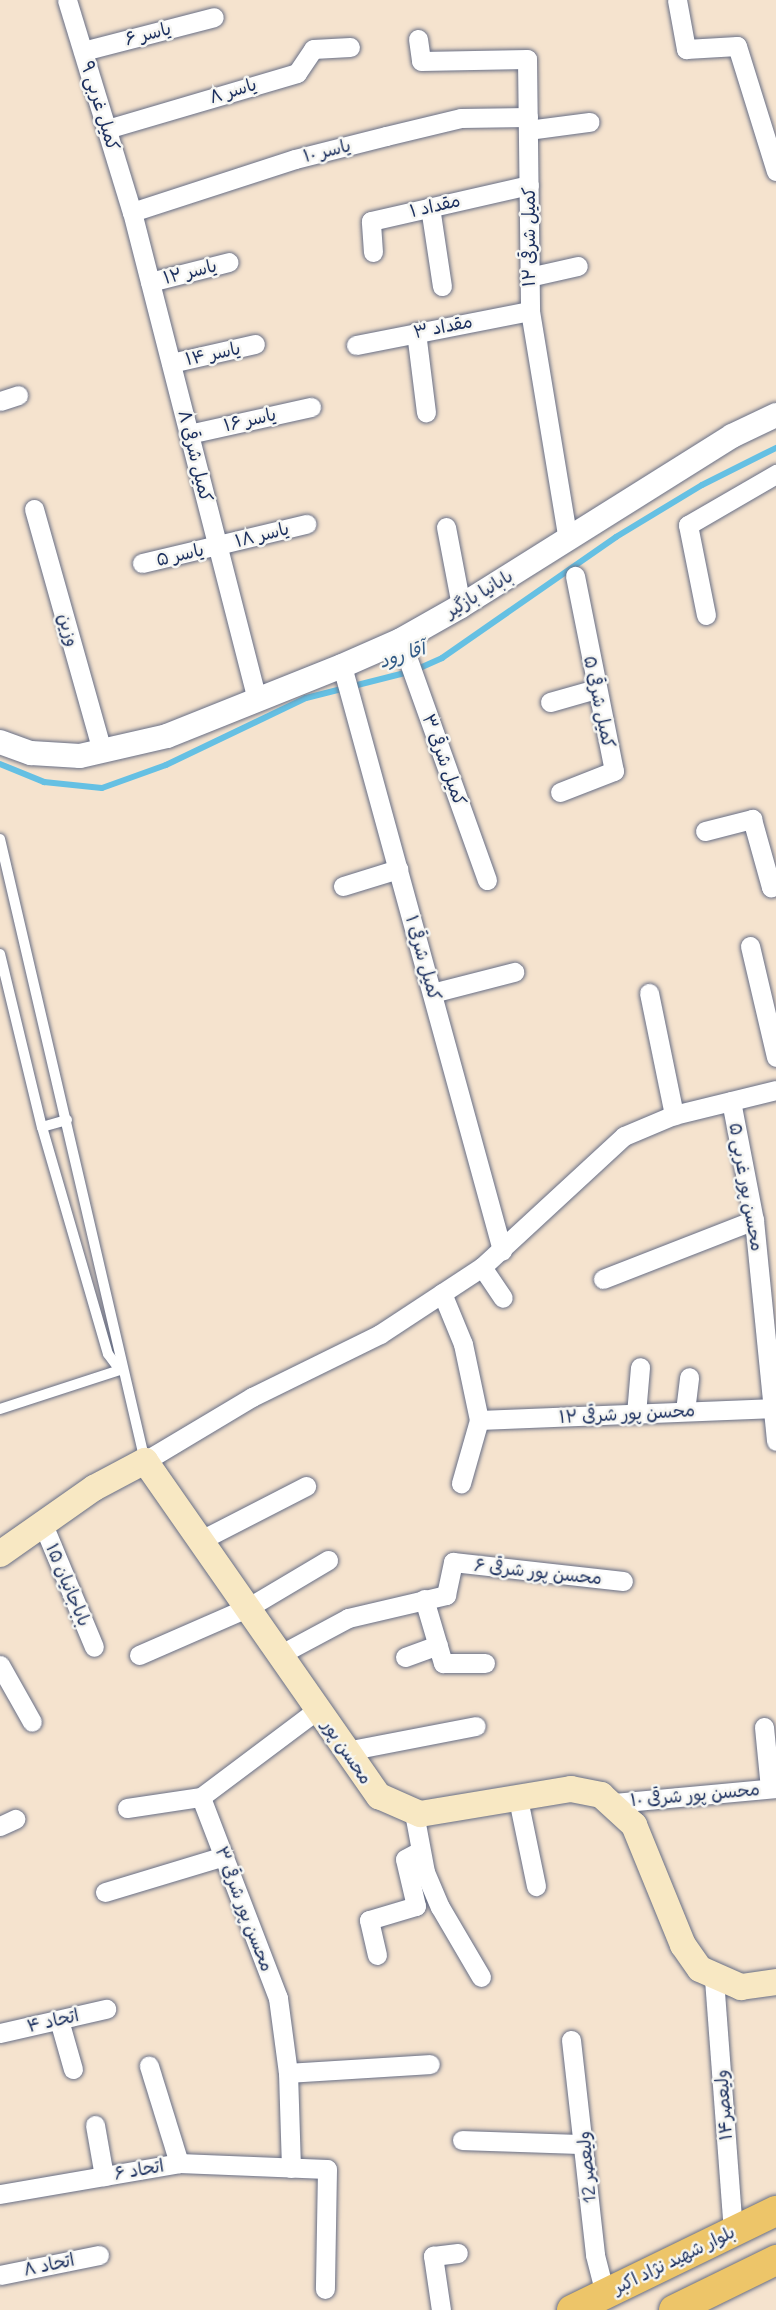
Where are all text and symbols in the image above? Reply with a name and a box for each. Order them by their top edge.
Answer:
street label: یاسر ۶ [123,18,173,50]
street label: کمیل غربی ۹ [76,59,124,153]
street label: یاسر ۸ [207,74,259,108]
street label: یاسر ۱۰ [301,135,353,167]
street label: کمیل شرقی ۱۲ [518,187,540,287]
street label: مقداد ۱ [408,190,462,222]
street label: یاسر ۱۲ [161,255,219,289]
street label: مقداد ۳ [412,311,474,343]
street label: یاسر ۱۴ [183,338,243,370]
street label: یاسر ۱۶ [222,403,278,437]
street label: کمیل شرقی ۸ [173,408,217,504]
street label: یاسر ۱۸ [233,518,291,552]
street label: یاسر ۵ [154,539,206,571]
street label: بابانیا بازگیر [441,565,517,623]
street label: وزین [53,611,83,649]
water label: آقا رود [376,637,428,673]
street label: کمیل شرقی ۵ [579,654,619,750]
street label: کمیل شرقی ۳ [417,711,471,809]
street label: کمیل شرقی ۱ [401,913,445,1003]
street label: محسن پور غربی ۵ [724,1121,768,1253]
street label: محسن پور شرقی ۱۲ [558,1400,696,1428]
street label: باباجانیان ۱۵ [41,1540,95,1630]
street label: محسن پور شرقی ۶ [473,1555,603,1589]
street label: محسن پور [317,1715,377,1789]
street label: محسن پور شرقی ۱۰ [629,1779,761,1811]
street label: محسن پور شرقی ۳ [210,1843,278,1975]
street label: اتحاد ۴ [25,2005,81,2037]
street label: ولیعصر۱۴ [711,2069,737,2141]
street label: ولیعصر 12 [573,2130,601,2204]
street label: اتحاد ۶ [112,2155,166,2185]
street label: بلوار شهید نژاد اکبر [609,2221,739,2299]
street label: اتحاد ۸ [21,2249,77,2281]

